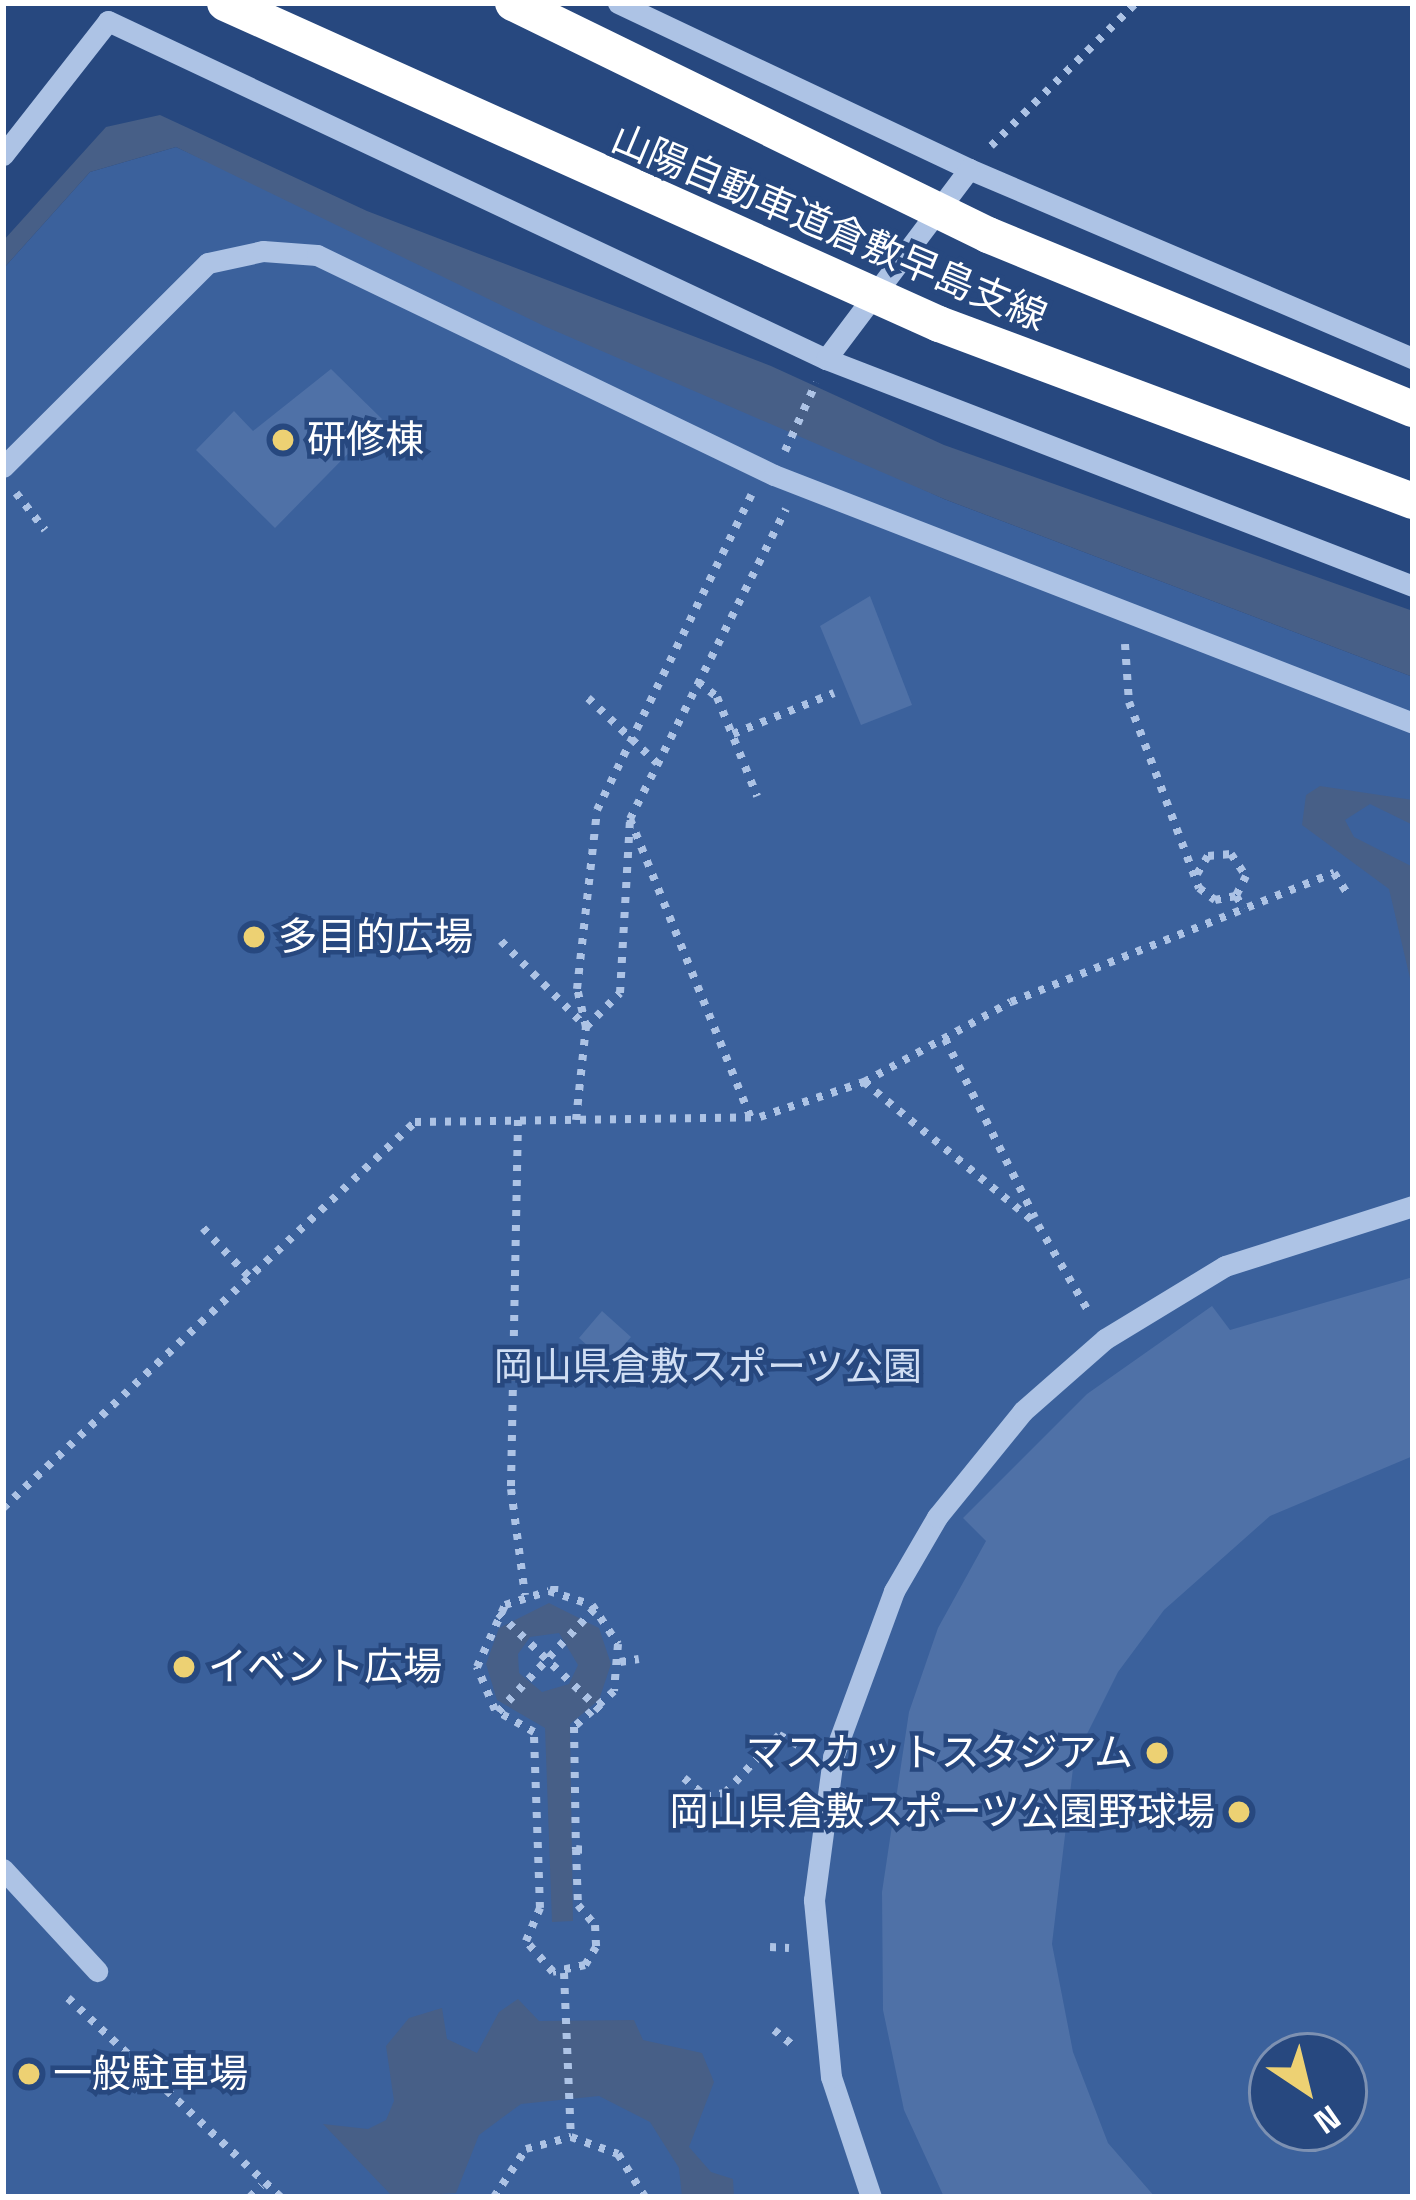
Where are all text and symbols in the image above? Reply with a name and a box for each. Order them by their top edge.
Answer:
street label: 山陽自動車道倉敷早島支線 [604,115,1054,341]
place label: 研修棟 [307,417,424,463]
marker: 研修棟 [270,427,296,453]
place label: 多目的広場 [278,914,473,960]
marker: 多目的広場 [241,924,267,950]
park label: 岡山県倉敷スポーツ公園 [494,1344,922,1390]
place label: イベント広場 [208,1644,442,1690]
marker: イベント広場 [171,1654,197,1680]
place label: マスカットスタジアム [743,1730,1133,1776]
marker: マスカットスタジアム [1144,1740,1170,1766]
place label: 岡山県倉敷スポーツ公園野球場 [669,1789,1215,1835]
marker: 岡山県倉敷スポーツ公園野球場 [1226,1799,1252,1825]
north arrow [1248,2032,1368,2152]
place label: 一般駐車場 [53,2051,248,2097]
marker: 一般駐車場 [16,2061,42,2087]
text: N [1306,2095,1348,2143]

